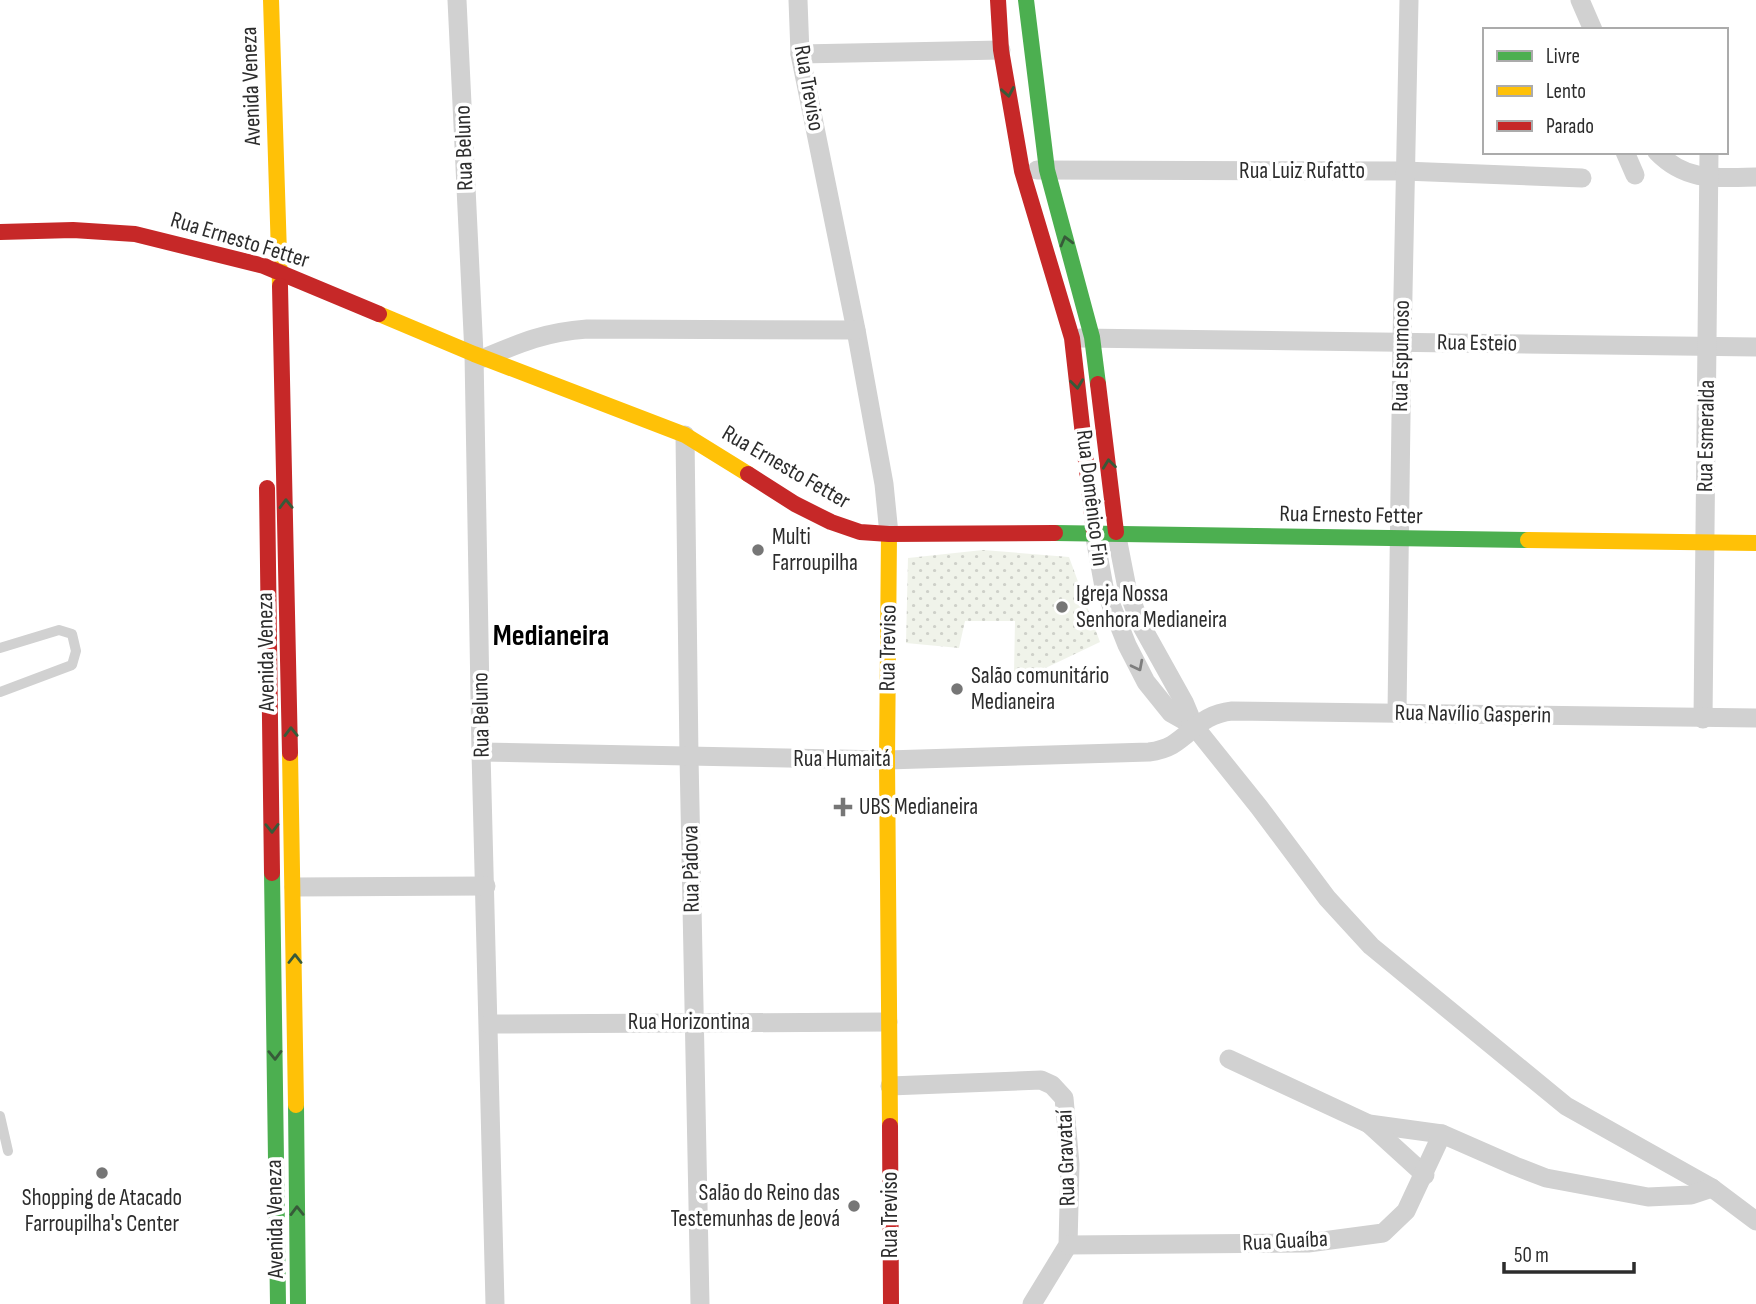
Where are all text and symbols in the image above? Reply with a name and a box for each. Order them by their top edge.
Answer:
street label: Avenida Veneza [235,26,267,147]
legend [1483,28,1728,154]
street label: Rua Treviso [788,43,830,133]
text: Livre [1546,44,1580,69]
text: Lento [1546,79,1586,104]
one-way arrow [1000,86,1015,98]
street label: Rua Beluno [449,105,479,191]
text: Parado [1546,114,1594,139]
street label: Rua Luiz Rufatto [1239,157,1365,185]
street label: Rua Ernesto Fetter [167,206,313,274]
one-way arrow [1060,236,1075,248]
street label: Rua Espumoso [1386,300,1416,412]
street label: Rua Esteio [1437,328,1517,358]
one-way arrow [1070,378,1085,390]
street label: Rua Esmeralda [1691,380,1721,492]
street label: Rua Ernesto Fetter [717,419,855,515]
street label: Rua Domênico Fin [1070,428,1114,568]
one-way arrow [1102,458,1117,470]
one-way arrow [278,499,293,510]
street label: Rua Ernesto Fetter [1279,500,1423,530]
place label: Multi Farroupilha [772,523,858,577]
marker: Multi Farroupilha [750,542,766,558]
place label: Igreja Nossa Senhora Medianeira [1076,580,1227,634]
street label: Avenida Veneza [251,592,281,713]
marker: Igreja Nossa Senhora Medianeira [1054,599,1070,615]
street label: Rua Treviso [873,604,903,692]
district label: Medianeira [493,618,609,654]
one-way arrow [1129,659,1143,671]
place label: Salão comunitário Medianeira [971,662,1109,716]
street label: Rua Beluno [466,672,496,758]
marker: Salão comunitário Medianeira [949,681,965,697]
street label: Rua Navílio Gasperin [1394,699,1552,729]
one-way arrow [283,726,298,737]
street label: Rua Humaitá [793,745,891,773]
place label: UBS Medianeira [859,793,978,821]
marker: UBS Medianeira [833,797,853,817]
one-way arrow [264,823,280,833]
street label: Rua Pàdova [676,825,706,913]
one-way arrow [287,954,303,964]
street label: Rua Horizontina [628,1008,750,1036]
one-way arrow [267,1050,283,1061]
street label: Rua Gravataí [1050,1109,1082,1207]
street label: Avenida Veneza [260,1159,290,1280]
marker: Shopping de Atacado Farroupilha's Center [94,1165,110,1181]
street label: Rua Treviso [876,1172,904,1258]
place label: Salão do Reino das Testemunhas de Jeová [671,1179,840,1233]
place label: Shopping de Atacado Farroupilha's Center [22,1184,182,1238]
marker: Salão do Reino das Testemunhas de Jeová [846,1198,862,1214]
one-way arrow [289,1206,305,1216]
street label: Rua Guaíba [1242,1225,1328,1257]
scale bar [1504,1230,1634,1274]
text: 50 m [1514,1243,1549,1268]

